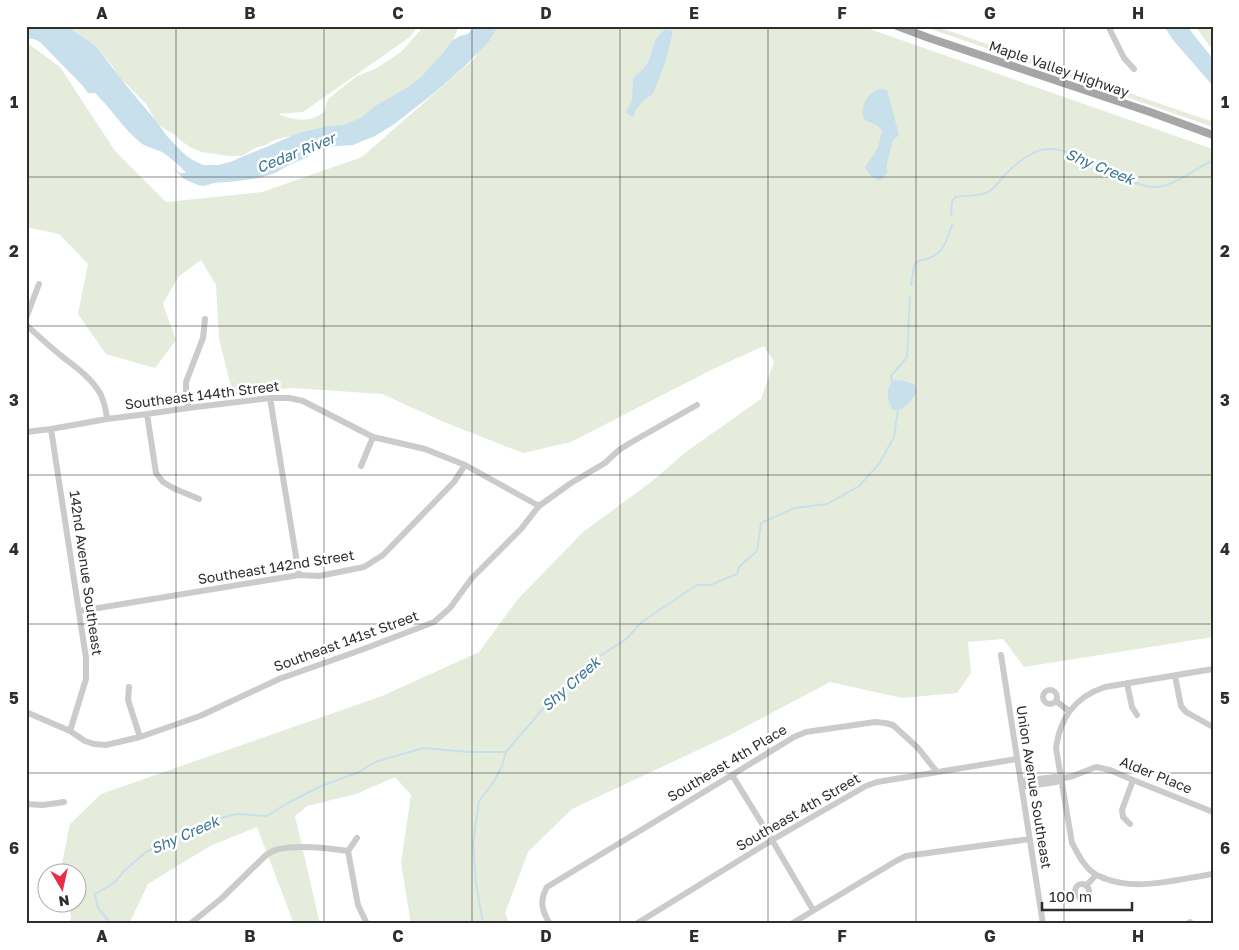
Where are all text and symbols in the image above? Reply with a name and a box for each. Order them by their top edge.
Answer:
text: A [96,3,108,23]
text: B [244,3,256,23]
text: C [392,3,404,23]
text: D [540,3,552,23]
text: E [689,3,699,23]
text: F [837,3,847,23]
text: G [984,3,996,23]
text: H [1132,3,1144,23]
street label: Maple Valley Highway [987,37,1132,101]
text: 1 [10,92,18,112]
text: 1 [1221,92,1229,112]
water label: Cedar River [254,127,339,176]
water label: Shy Creek [1063,144,1139,189]
text: 2 [9,241,19,261]
text: 2 [1220,241,1230,261]
street label: Southeast 144th Street [124,377,280,412]
text: 3 [9,390,19,410]
text: 3 [1220,390,1230,410]
street label: 142nd Avenue Southeast [67,489,106,656]
text: 4 [9,539,19,559]
text: 4 [1220,539,1230,559]
street label: Southeast 142nd Street [196,546,355,587]
street label: Southeast 141st Street [271,606,420,675]
water label: Shy Creek [537,651,605,715]
text: 5 [9,688,19,708]
text: 5 [1220,688,1230,708]
street label: Union Avenue Southeast [1013,704,1056,870]
street label: Southeast 4th Place [664,720,789,805]
street label: Alder Place [1118,752,1195,797]
street label: Southeast 4th Street [733,769,863,854]
water label: Shy Creek [148,811,223,858]
text: 6 [9,838,19,858]
text: 6 [1220,838,1230,858]
north arrow [38,862,88,912]
scale bar [1042,880,1132,912]
text: 100 m [1049,887,1092,905]
text: N [58,892,71,911]
text: A [96,926,108,946]
text: B [244,926,256,946]
text: C [392,926,404,946]
text: D [540,926,552,946]
text: E [689,926,699,946]
text: F [837,926,847,946]
text: G [984,926,996,946]
text: H [1132,926,1144,946]

